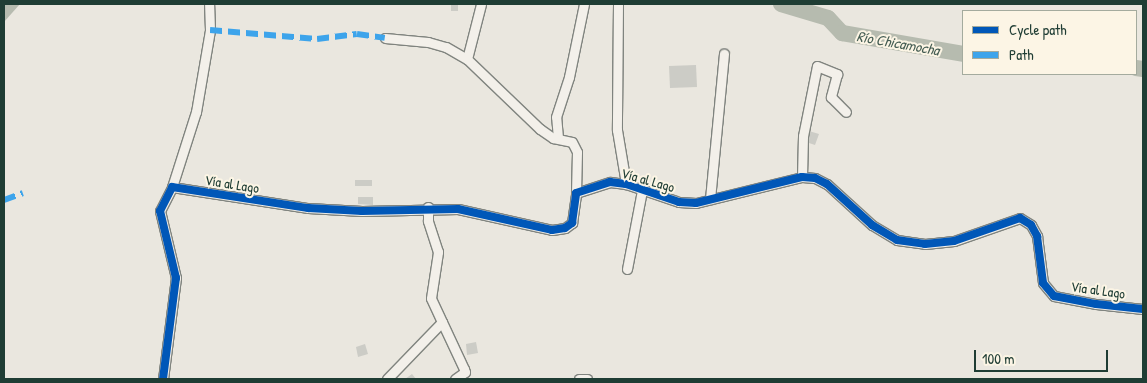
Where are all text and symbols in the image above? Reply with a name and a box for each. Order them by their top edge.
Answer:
legend [962,10,1137,75]
text: Cycle path [1009,19,1067,40]
water label: Río Chicamocha [855,27,941,59]
text: Path [1009,44,1034,65]
street label: Vía al Lago [619,164,677,196]
street label: Vía al Lago [204,171,260,197]
street label: Vía al Lago [1070,278,1126,302]
scale bar [977,340,1111,372]
text: 100 m [982,348,1015,369]

